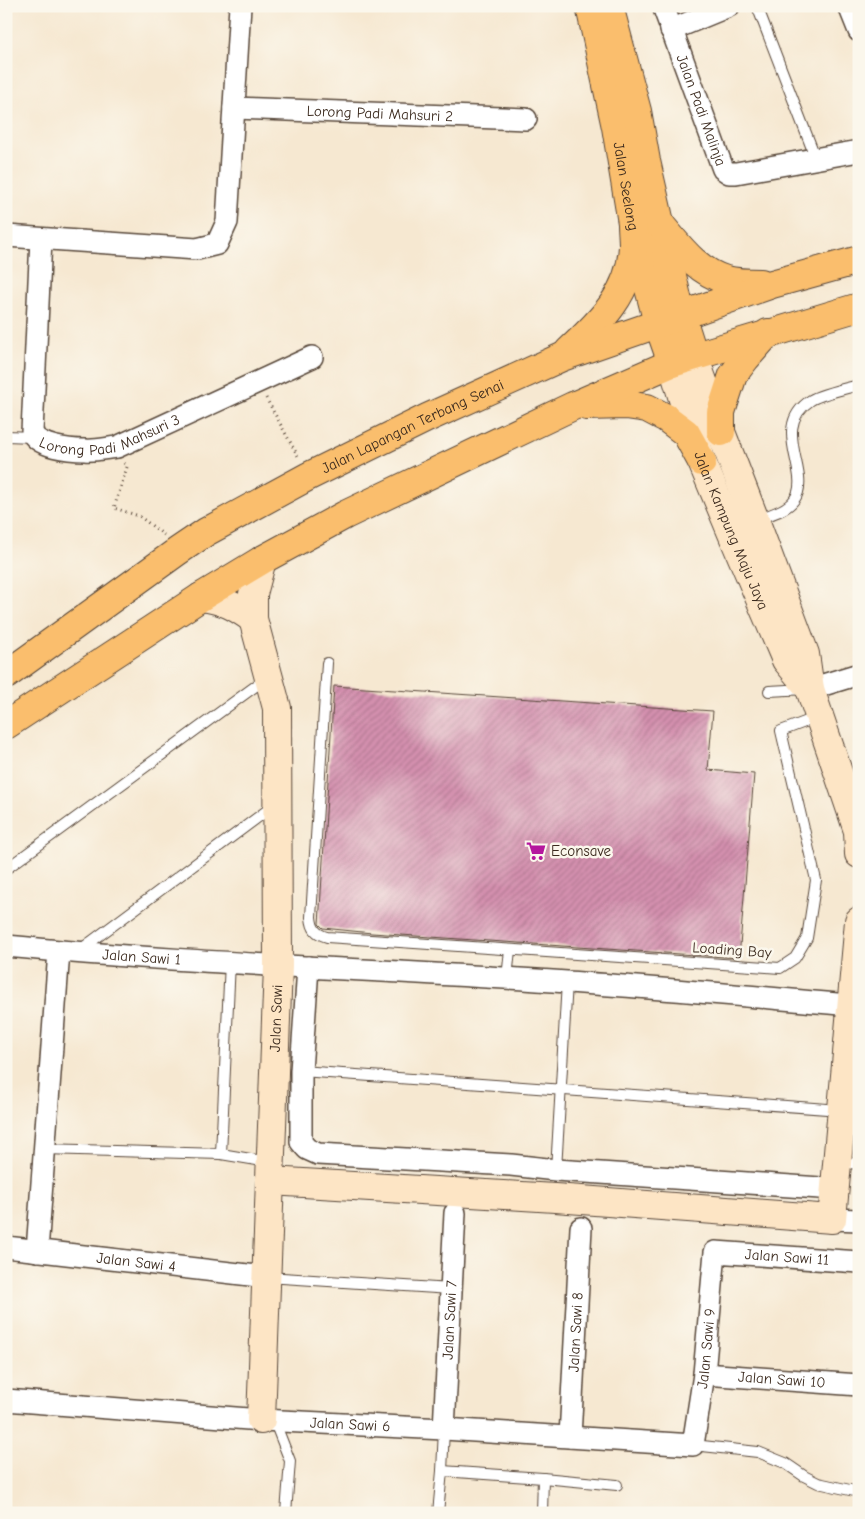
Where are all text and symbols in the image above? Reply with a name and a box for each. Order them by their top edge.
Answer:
street label: Jalan Padi Malinja [673,52,730,168]
street label: Lorong Padi Mahsuri 2 [306,102,453,125]
street label: Jalan Seelong [610,141,643,233]
street label: Jalan Lapangan Terbang Senai [319,376,506,477]
street label: Lorong Padi Mahsuri 3 [36,410,183,459]
street label: Jalan Kampung Maju Jaya [690,449,772,612]
supermarket icon: Econsave [525,840,547,862]
place label: Econsave [551,842,611,860]
street label: Loading Bay [692,938,772,962]
street label: Jalan Sawi 1 [102,945,181,969]
street label: Jalan Sawi [266,984,286,1052]
street label: Jalan Sawi 11 [744,1245,830,1269]
street label: Jalan Sawi 4 [96,1249,177,1276]
street label: Jalan Sawi 7 [439,1280,461,1360]
street label: Jalan Sawi 8 [564,1292,587,1373]
street label: Jalan Sawi 9 [693,1308,719,1390]
street label: Jalan Sawi 10 [738,1367,826,1392]
street label: Jalan Sawi 6 [309,1413,391,1435]

